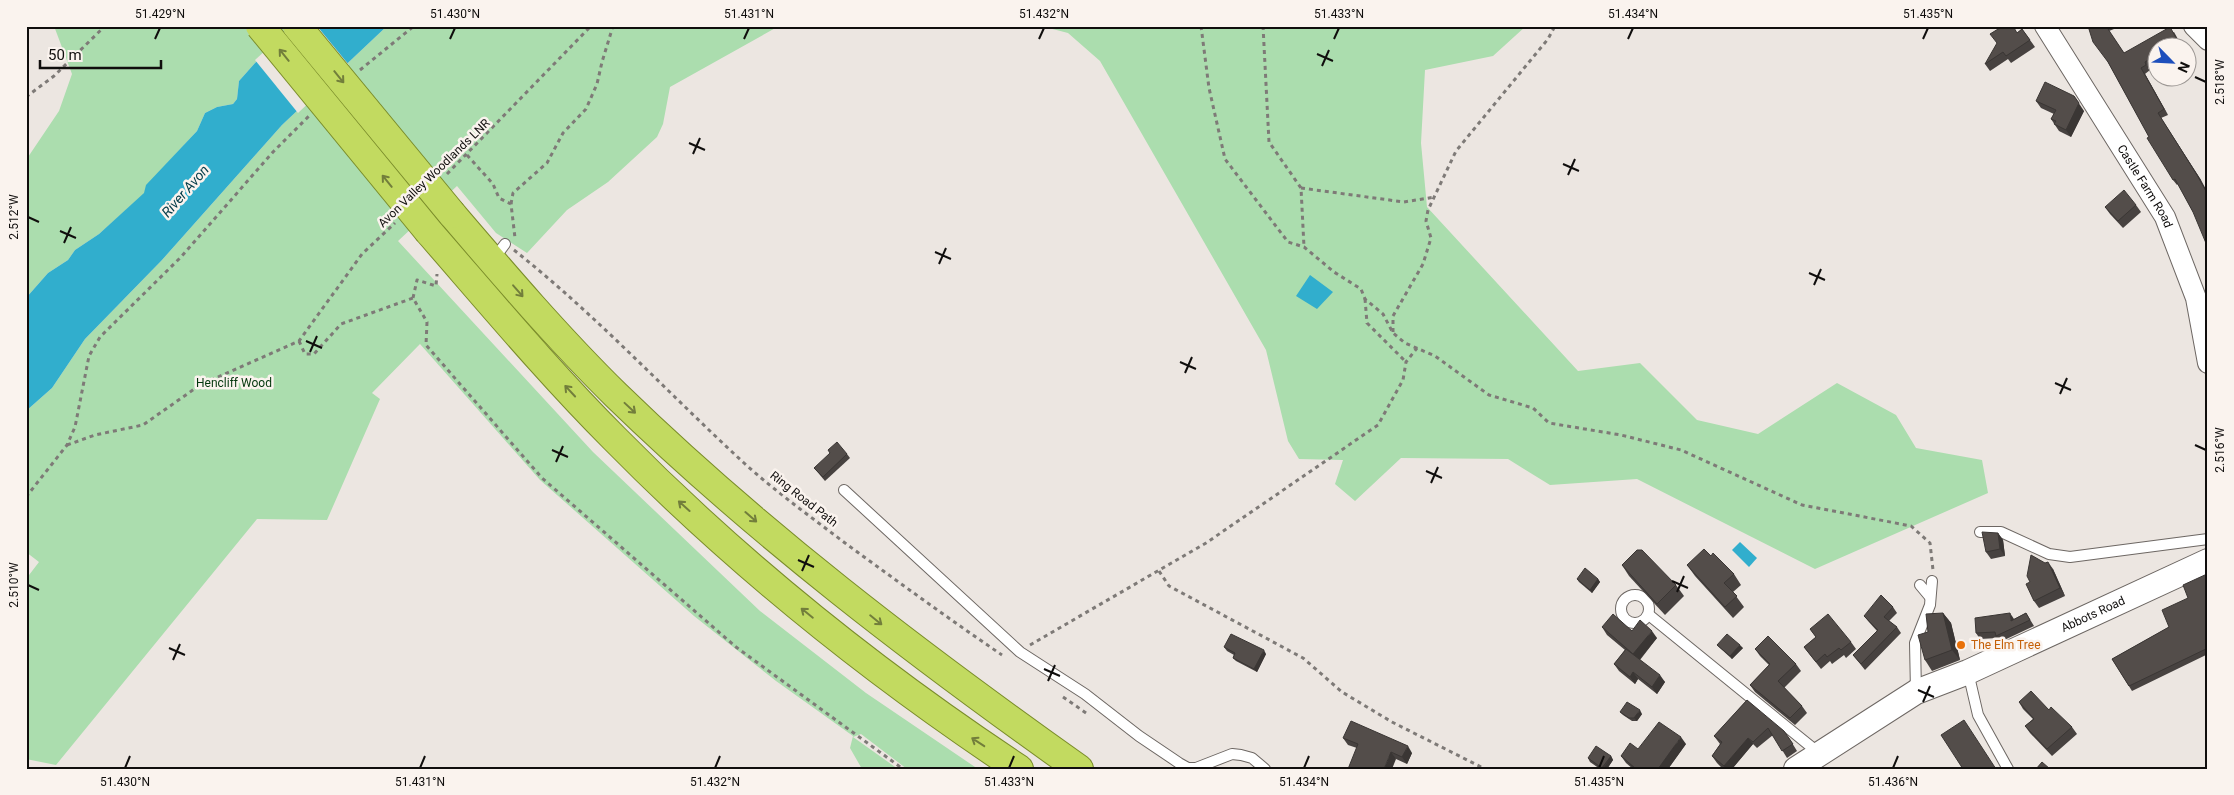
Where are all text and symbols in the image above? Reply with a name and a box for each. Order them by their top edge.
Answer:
text: 51.429°N [135,7,185,21]
text: 51.430°N [430,7,480,21]
text: 51.431°N [724,7,774,21]
text: 51.432°N [1019,7,1069,21]
text: 51.433°N [1314,7,1364,21]
text: 51.434°N [1608,7,1658,21]
text: 51.435°N [1903,7,1953,21]
scale bar [40,38,161,70]
north arrow [2146,38,2196,88]
text: 50 m [48,46,82,64]
one-way arrow [278,49,290,62]
text: 2.518°W [2213,59,2227,105]
text: N [2175,60,2193,75]
one-way arrow [334,71,345,84]
street label: Avon Valley Woodlands LNR [375,116,493,230]
street label: Castle Farm Road [2114,142,2175,230]
water label: River Avon [158,162,212,220]
one-way arrow [382,175,393,188]
text: 2.512°W [7,194,21,240]
one-way arrow [512,284,524,297]
park label: Hencliff Wood [196,376,272,390]
one-way arrow [564,384,576,397]
one-way arrow [624,402,637,414]
text: 2.516°W [2213,427,2227,473]
street label: Ring Road Path [767,468,841,530]
one-way arrow [678,501,691,512]
one-way arrow [744,511,757,522]
text: 2.510°W [7,562,21,608]
street label: Abbots Road [2059,593,2127,635]
one-way arrow [801,607,814,618]
one-way arrow [870,615,883,626]
place label: The Elm Tree [1971,638,2041,652]
marker: The Elm Tree [1955,639,1967,651]
one-way arrow [972,737,986,747]
text: 51.430°N [100,775,150,789]
text: 51.431°N [395,775,445,789]
text: 51.432°N [690,775,740,789]
text: 51.433°N [984,775,1034,789]
text: 51.434°N [1279,775,1329,789]
text: 51.435°N [1574,775,1624,789]
text: 51.436°N [1868,775,1918,789]

